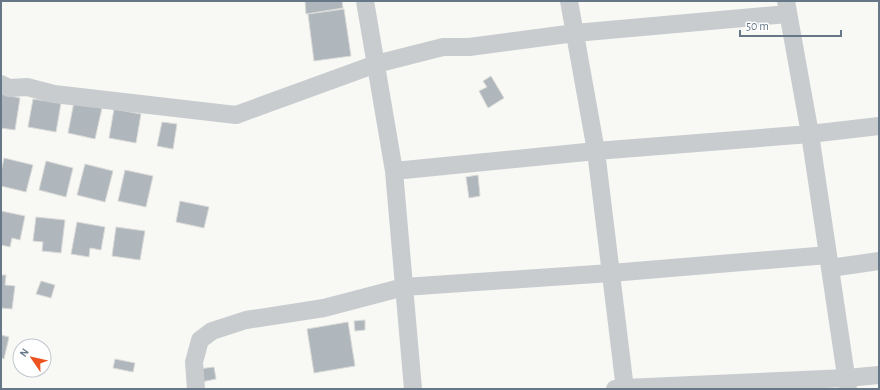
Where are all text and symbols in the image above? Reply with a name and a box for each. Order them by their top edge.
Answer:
scale bar [740,12,841,38]
text: 50 m [746,20,769,32]
north arrow [12,338,52,378]
text: N [17,346,31,359]

